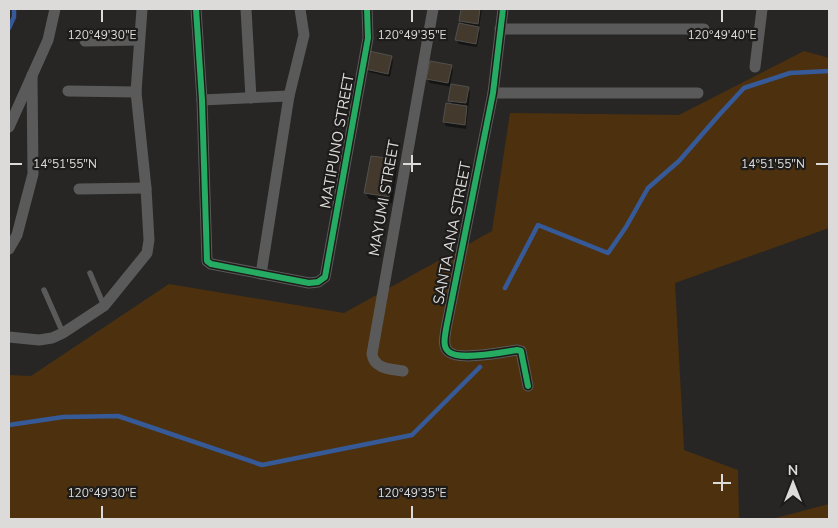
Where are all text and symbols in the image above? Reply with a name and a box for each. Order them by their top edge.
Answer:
text: 120°49'30"E [67,27,137,43]
text: 120°49'35"E [377,27,447,43]
text: 120°49'40"E [687,27,757,43]
street label: MATIPUNO STREET [315,72,359,210]
street label: MAYUMI STREET [364,138,404,258]
text: 14°51'55"N [33,156,97,172]
text: 14°51'55"N [741,156,805,172]
street label: SANTA ANA STREET [428,160,476,306]
north arrow [768,458,818,508]
text: N [788,461,798,480]
text: 120°49'30"E [67,485,137,501]
text: 120°49'35"E [377,485,447,501]

